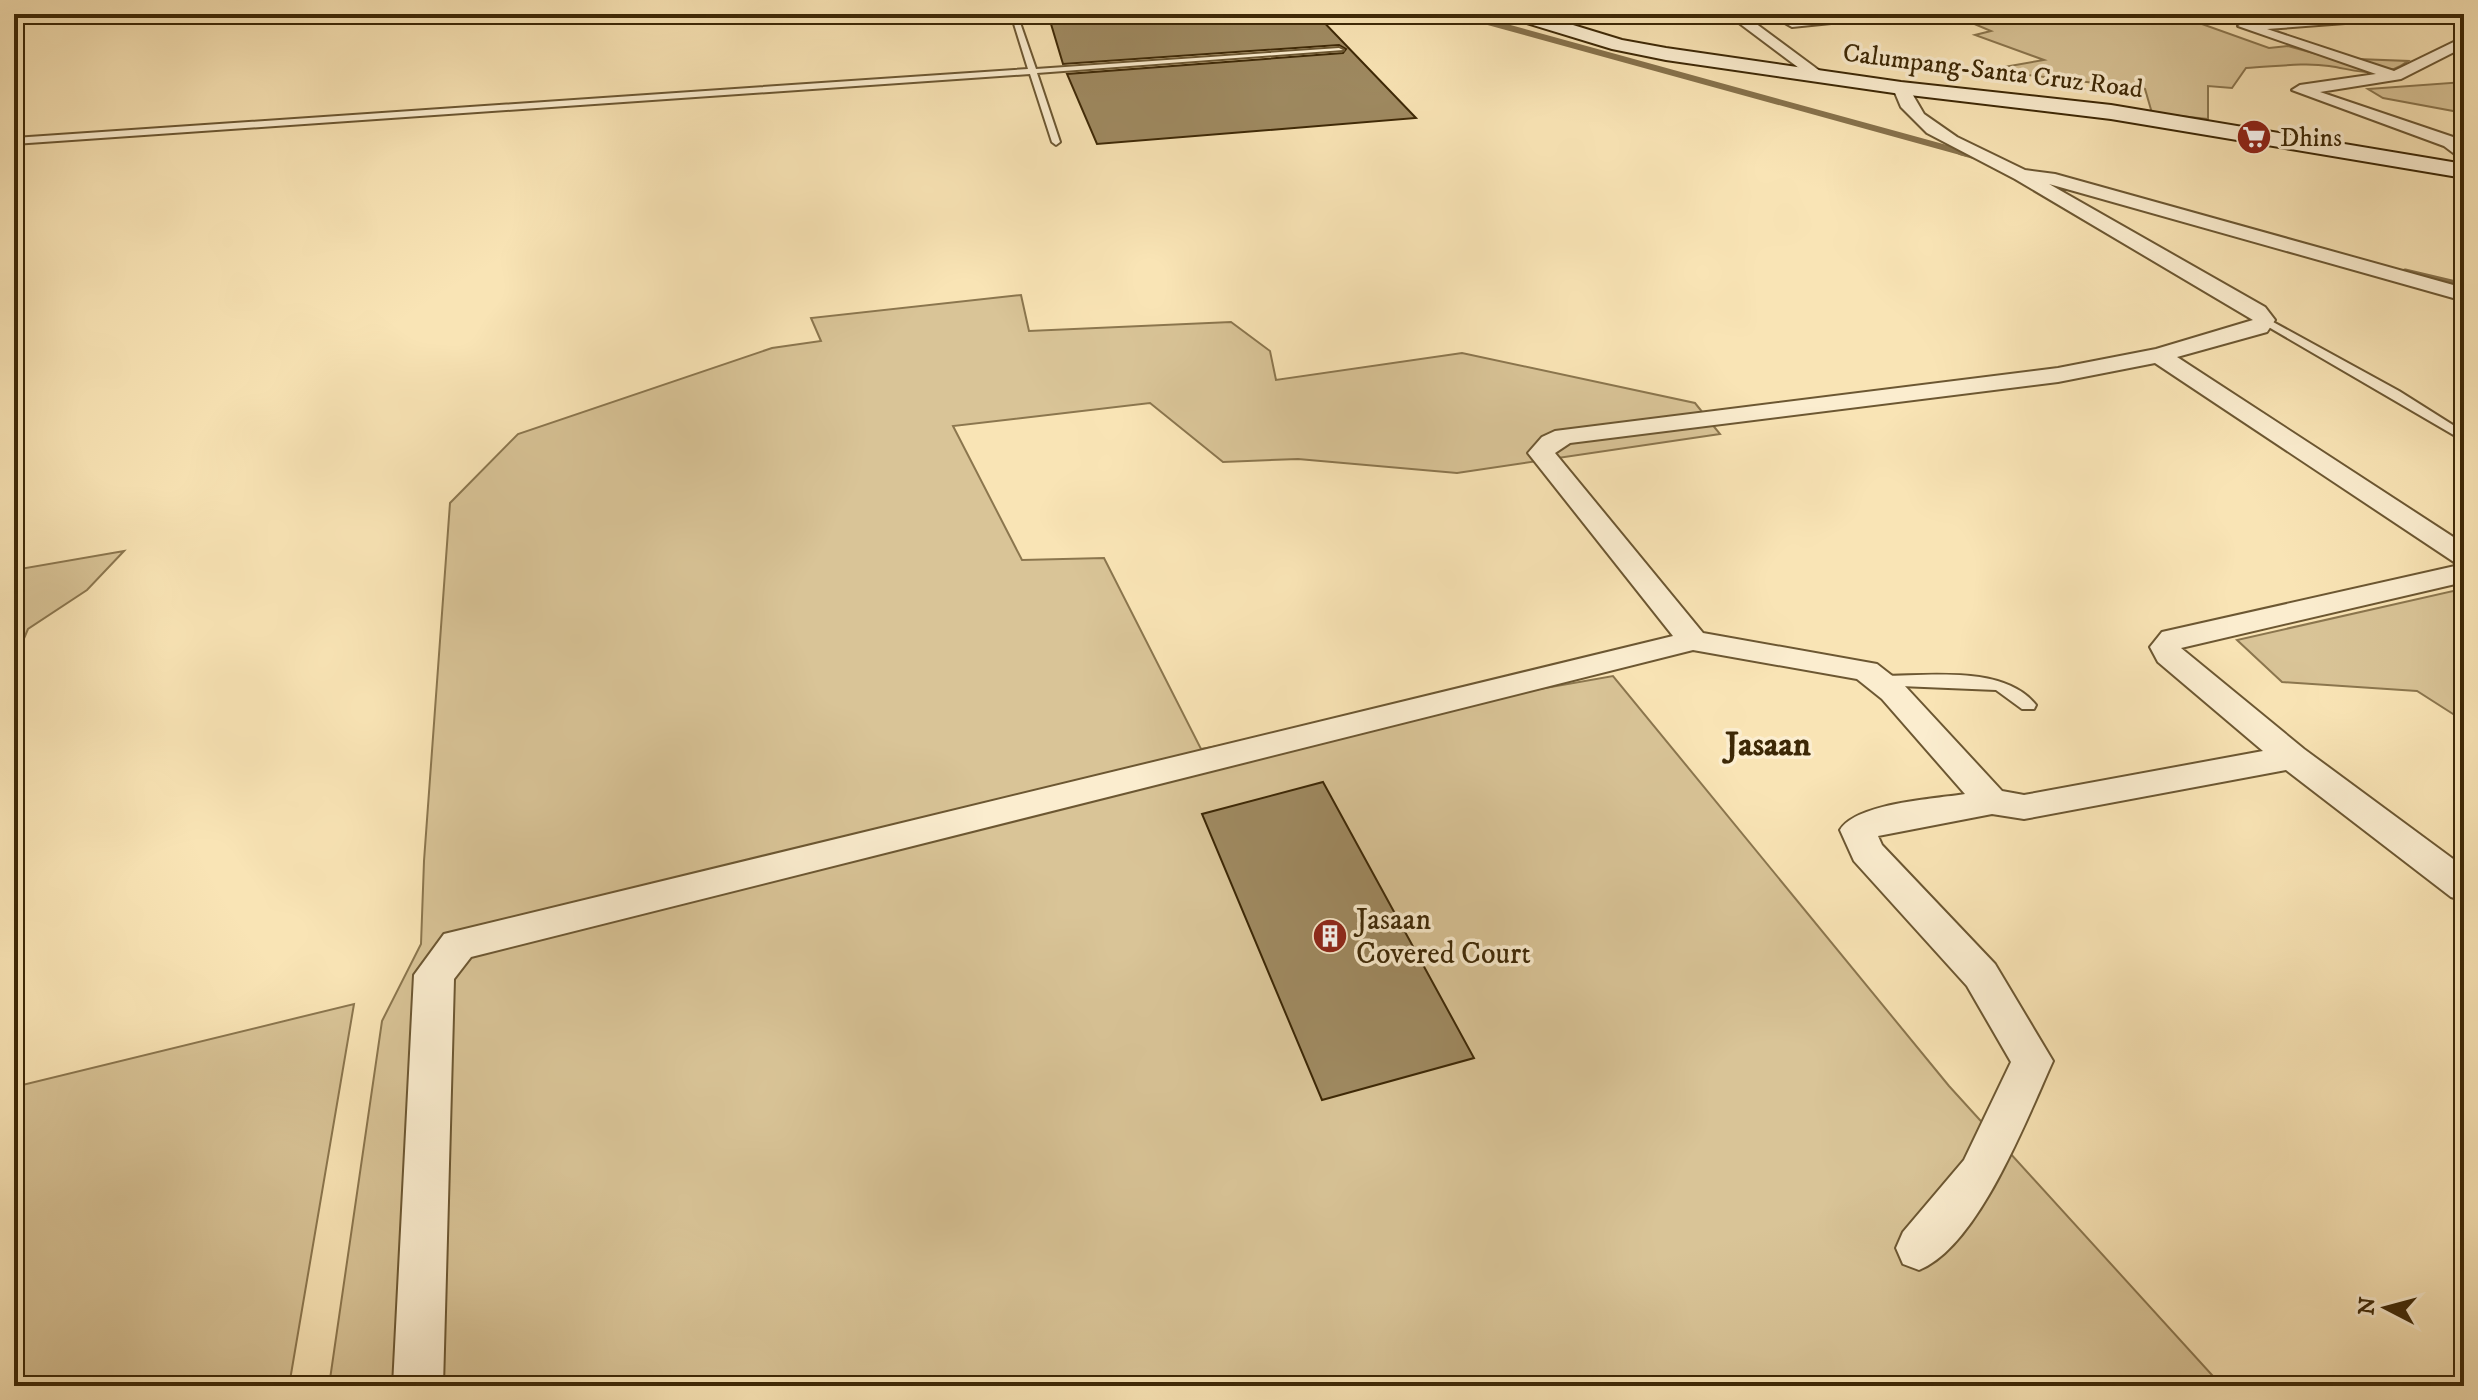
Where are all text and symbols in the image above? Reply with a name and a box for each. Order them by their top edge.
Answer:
street label: Calumpang-Santa Cruz Road [1841,37,2145,106]
supermarket icon: Dhins [2235,118,2273,156]
place label: Dhins [2280,122,2342,155]
district label: Jasaan [1721,724,1811,766]
place label: Jasaan Covered Court [1353,902,1531,973]
building icon: Jasaan Covered Court [1311,917,1349,955]
north arrow [2346,1268,2426,1348]
text: N [2353,1296,2382,1316]

